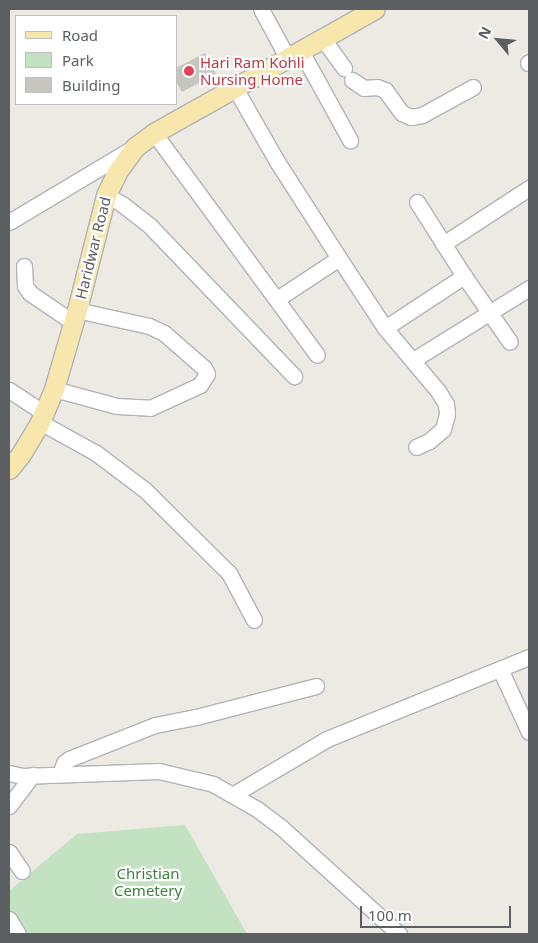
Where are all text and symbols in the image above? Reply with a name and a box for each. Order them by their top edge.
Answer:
legend [15,15,178,105]
north arrow [473,15,523,65]
text: N [473,23,495,42]
text: Road [62,25,98,45]
text: Park [62,50,94,70]
place label: Hari Ram Kohli Nursing Home [200,53,305,88]
marker: Hari Ram Kohli Nursing Home [182,64,196,78]
text: Building [62,75,120,95]
street label: Haridwar Road [72,195,114,301]
park label: Christian Cemetery [114,864,182,899]
scale bar [363,896,514,928]
text: 100 m [368,905,412,925]

